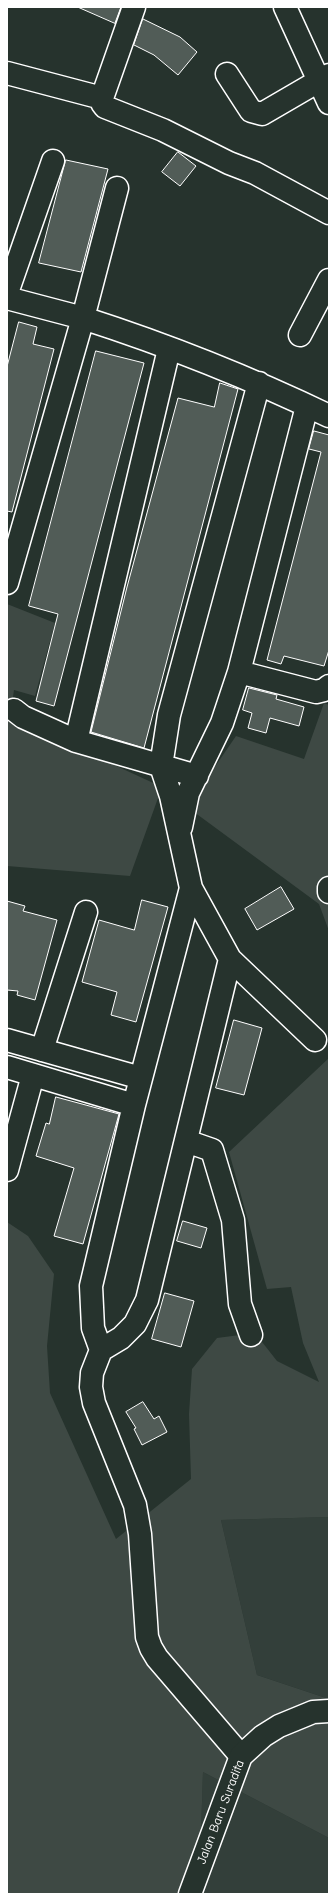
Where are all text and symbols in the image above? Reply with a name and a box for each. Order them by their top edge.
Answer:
street label: Jalan Baru Suradita [194,1758,248,1866]

